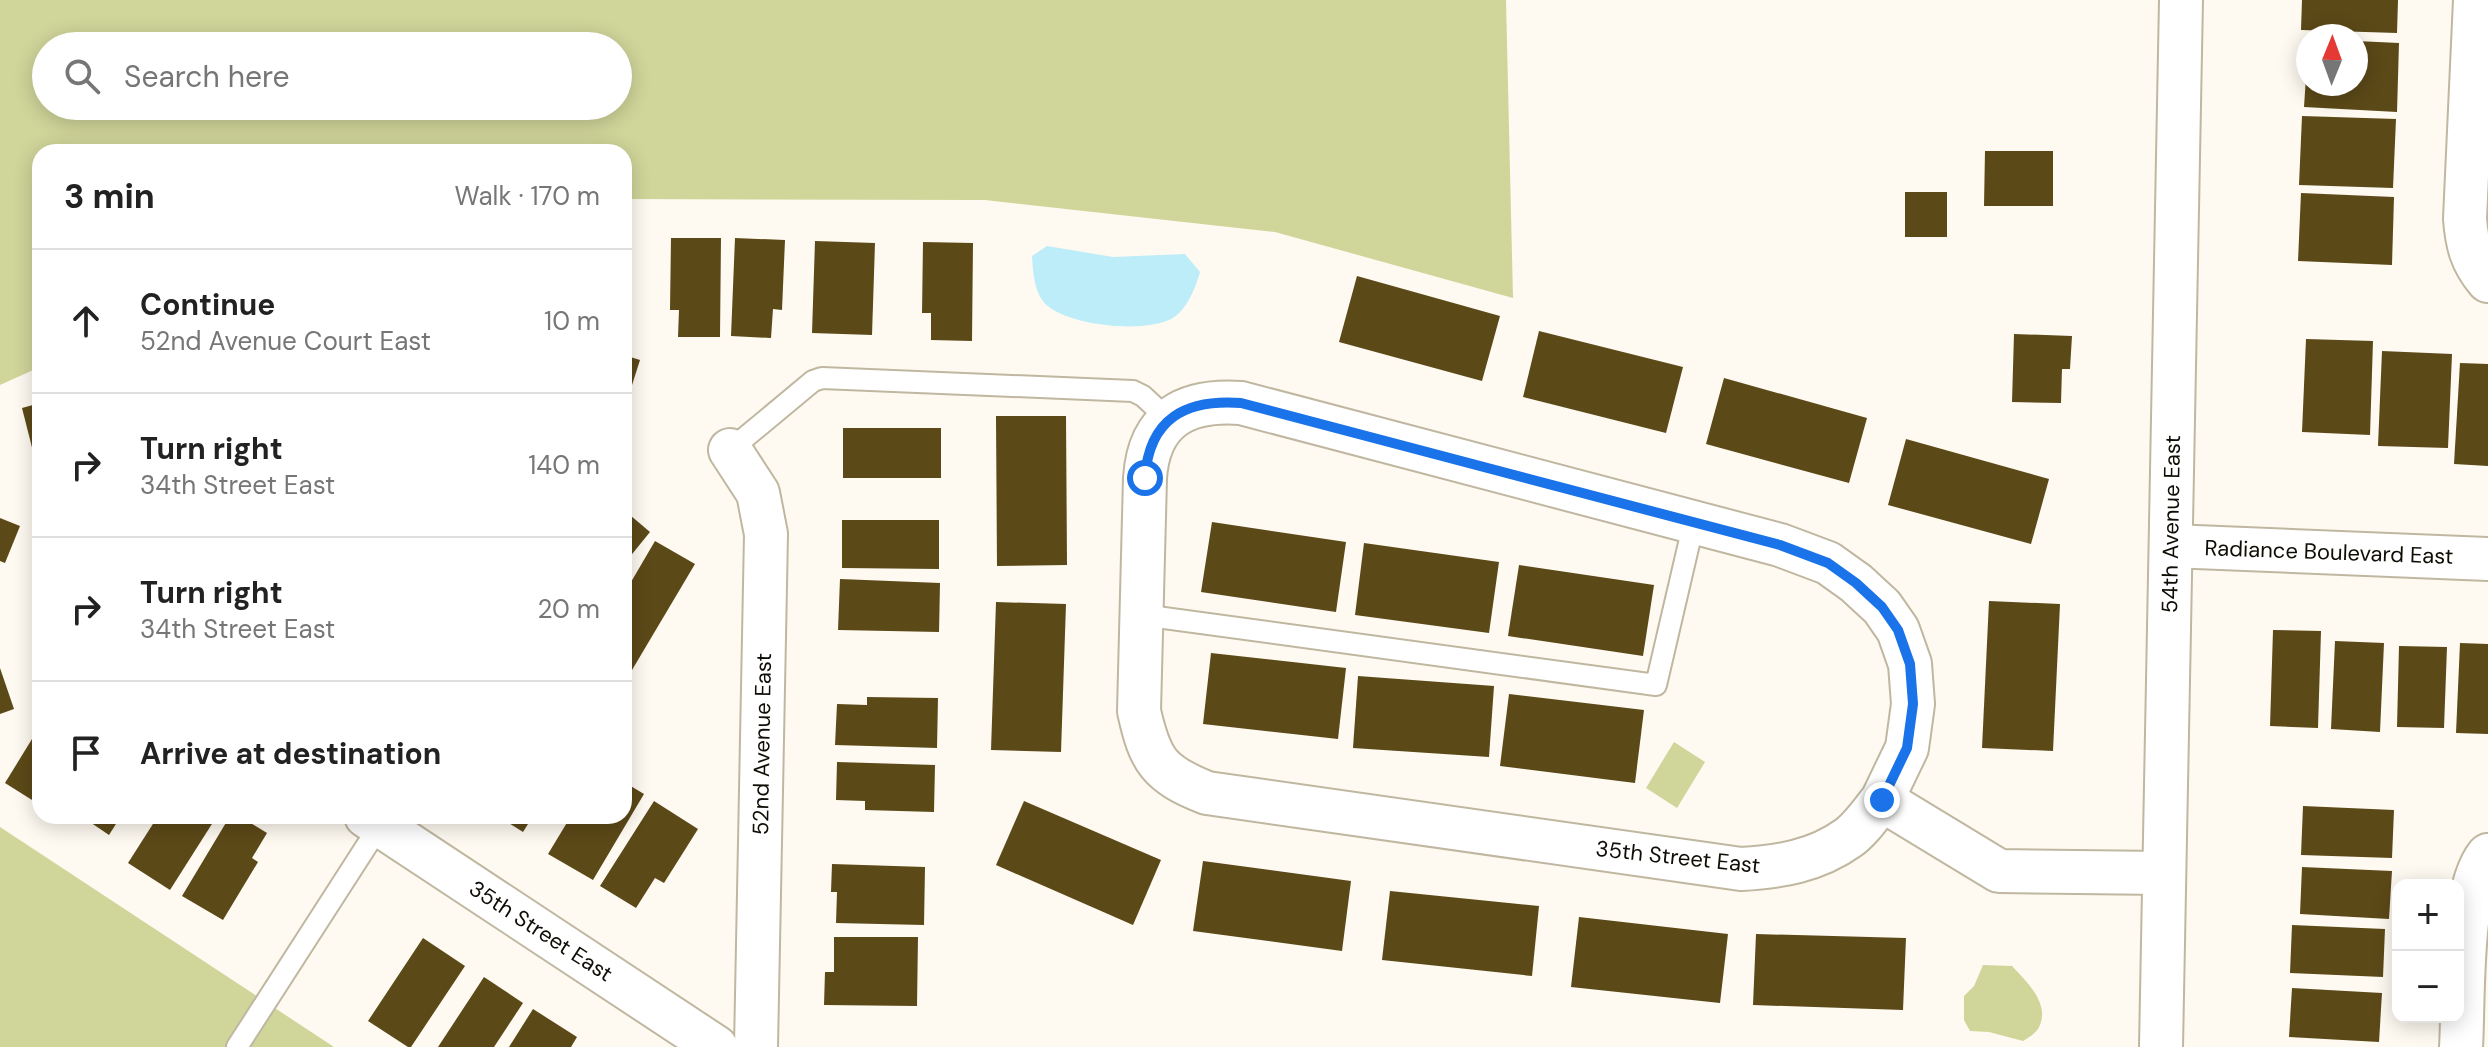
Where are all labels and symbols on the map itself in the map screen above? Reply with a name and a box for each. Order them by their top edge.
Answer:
north arrow [2296,24,2368,96]
street label: 54th Avenue East [2155,435,2187,613]
route start [1127,460,1163,496]
street label: Radiance Boulevard East [2204,533,2454,571]
street label: 52nd Avenue East [746,653,778,835]
route end [1864,782,1900,818]
street label: 35th Street East [1594,834,1762,880]
street label: 35th Street East [464,874,618,988]

